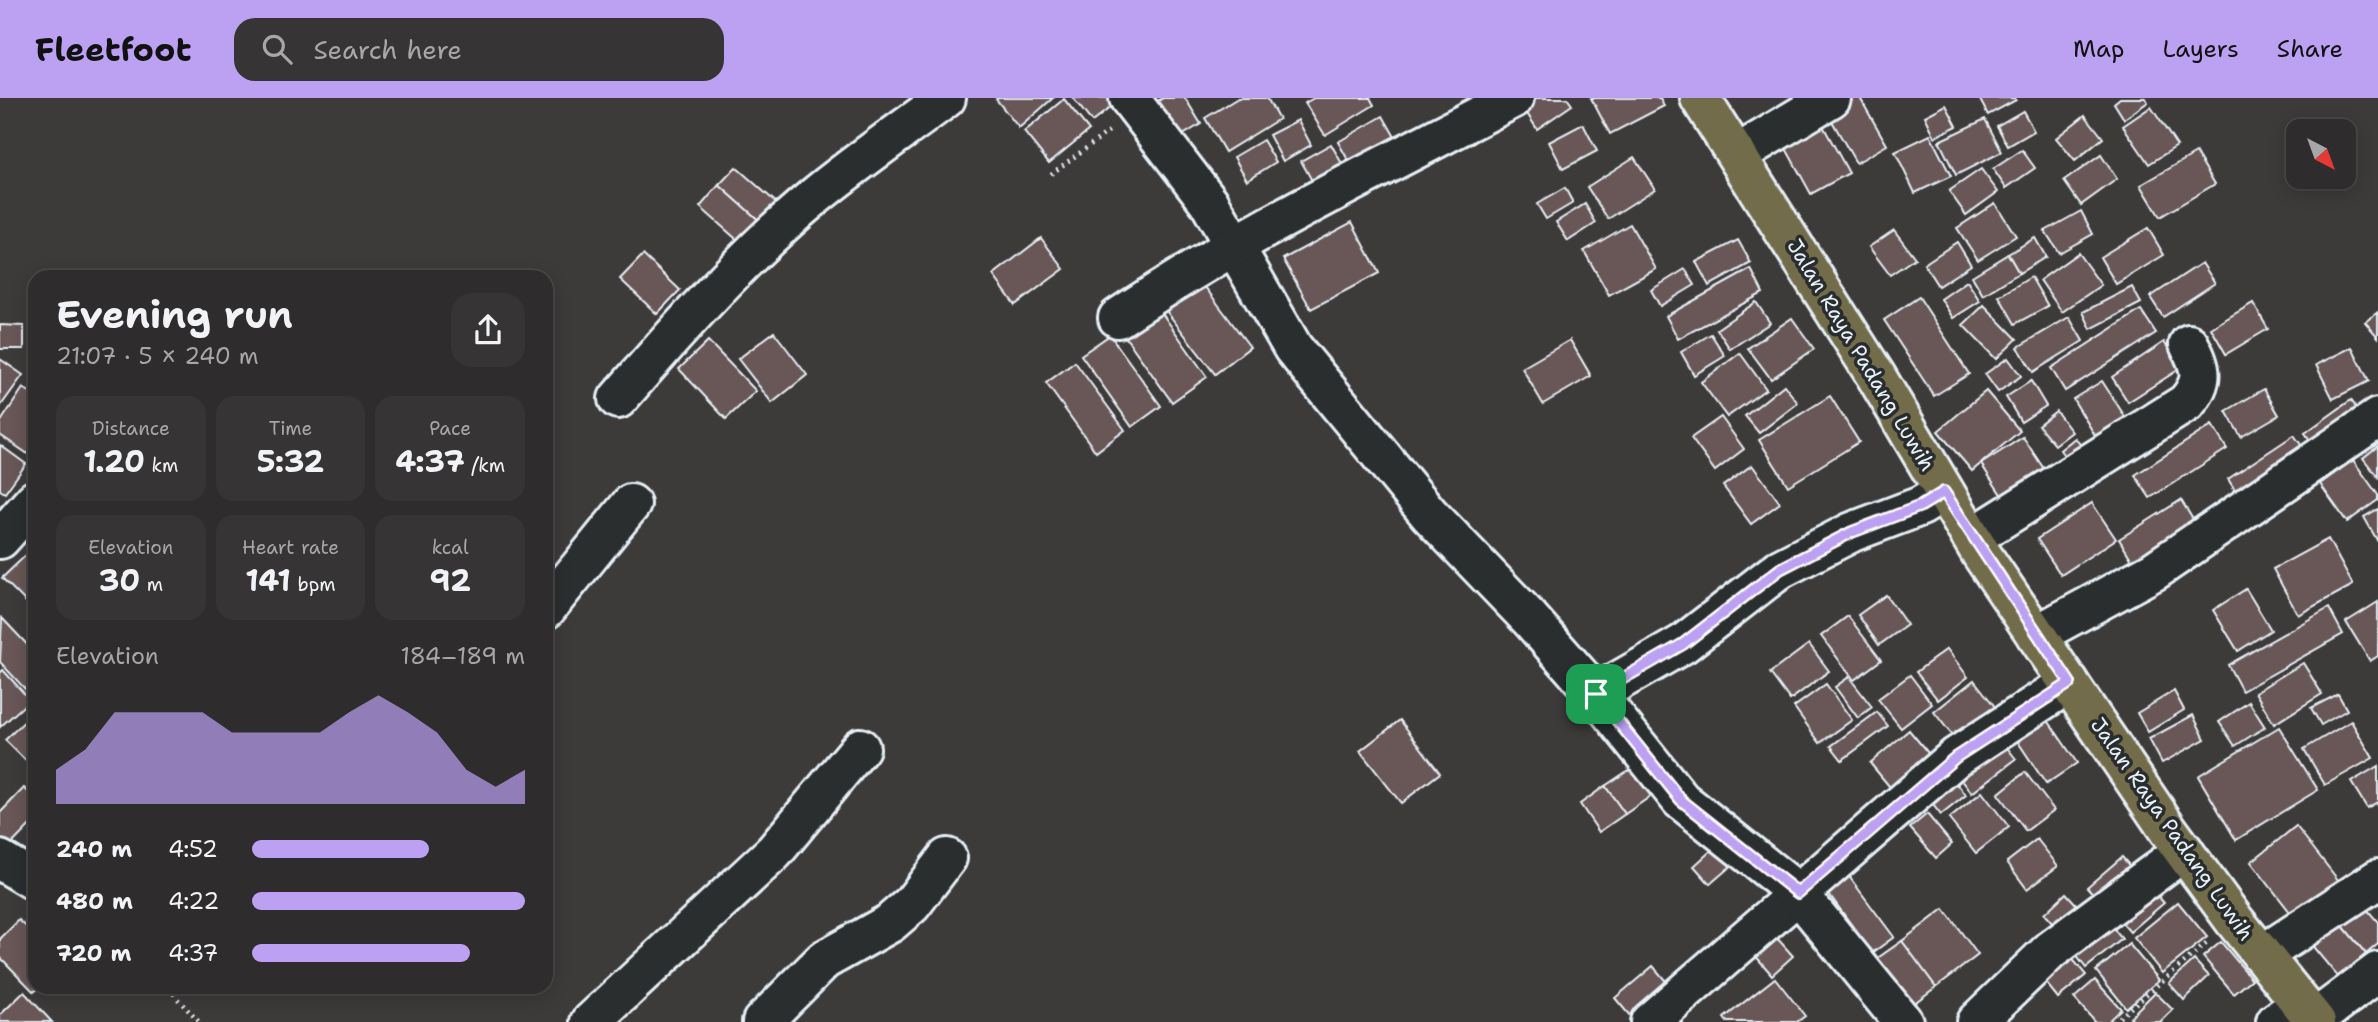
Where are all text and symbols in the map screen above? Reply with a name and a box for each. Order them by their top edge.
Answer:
search box [234,18,724,81]
text: Fleetfoot [35,27,192,72]
icon: search [258,30,296,68]
text: Search here [314,32,462,67]
text: Map [2073,33,2124,65]
text: Layers [2162,33,2239,65]
text: Share [2277,33,2343,65]
north arrow [2286,119,2356,189]
map controls [2286,119,2356,189]
street label: Jalan Raya Padang Luwih [1780,234,1942,476]
text: Evening run [56,289,293,340]
button: share [451,293,525,367]
text: 21:07 · 5 × 240 m [56,341,259,371]
text: Distance [92,416,170,441]
text: Time [269,416,312,441]
text: Pace [429,416,471,441]
text: 1.20 [83,441,145,482]
text: 5:32 [257,441,324,482]
text: 4:37 [395,441,465,482]
text: km [145,453,178,478]
text: /km [465,453,505,478]
text: Elevation [88,535,173,560]
text: Heart rate [242,535,339,560]
text: kcal [432,535,469,560]
text: 30 [98,560,140,601]
text: 141 [245,560,291,601]
text: 92 [429,560,471,601]
text: m [140,572,163,597]
text: bpm [291,572,336,597]
text: Elevation [56,641,159,671]
text: 184–189 m [400,641,525,671]
pin [1566,664,1626,724]
icon: arrive [1577,675,1615,713]
street label: Jalan Raya Padang Luwih [2084,712,2260,946]
text: 240 m [56,834,132,864]
text: 4:52 [168,834,218,864]
text: 480 m [56,886,133,916]
text: 4:22 [168,886,219,916]
text: 720 m [56,938,132,968]
text: 4:37 [168,938,218,968]

